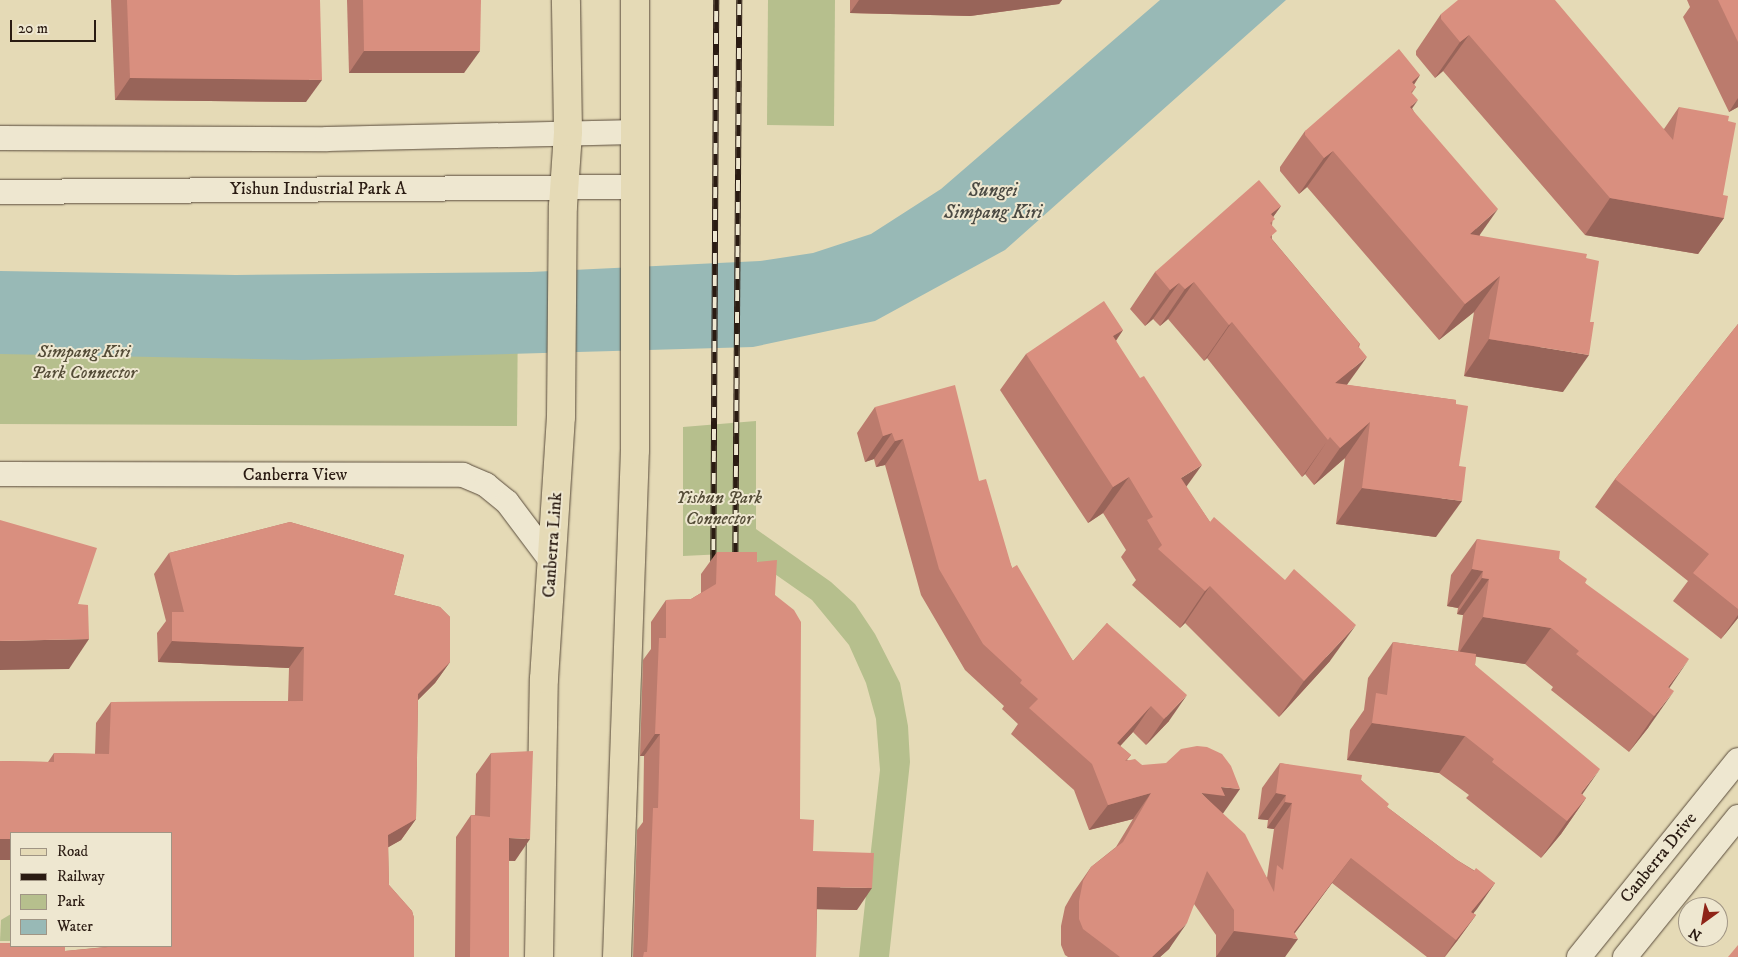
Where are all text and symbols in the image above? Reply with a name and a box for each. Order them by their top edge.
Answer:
scale bar [12,10,99,42]
text: 20 m [18,19,48,38]
street label: Yishun Industrial Park A [230,178,406,200]
water label: Sungei Simpang Kiri [944,180,1042,224]
park label: Simpang Kiri Park Connector [31,342,137,384]
street label: Canberra View [243,464,347,486]
park label: Yishun Park Connector [676,488,762,530]
street label: Canberra Link [539,492,567,598]
street label: Canberra Drive [1616,809,1702,907]
legend [10,832,172,947]
text: Road [57,842,88,861]
text: Railway [57,867,105,886]
text: Park [57,892,85,911]
north arrow [1678,897,1728,947]
text: Water [57,917,93,936]
text: N [1686,923,1705,945]

